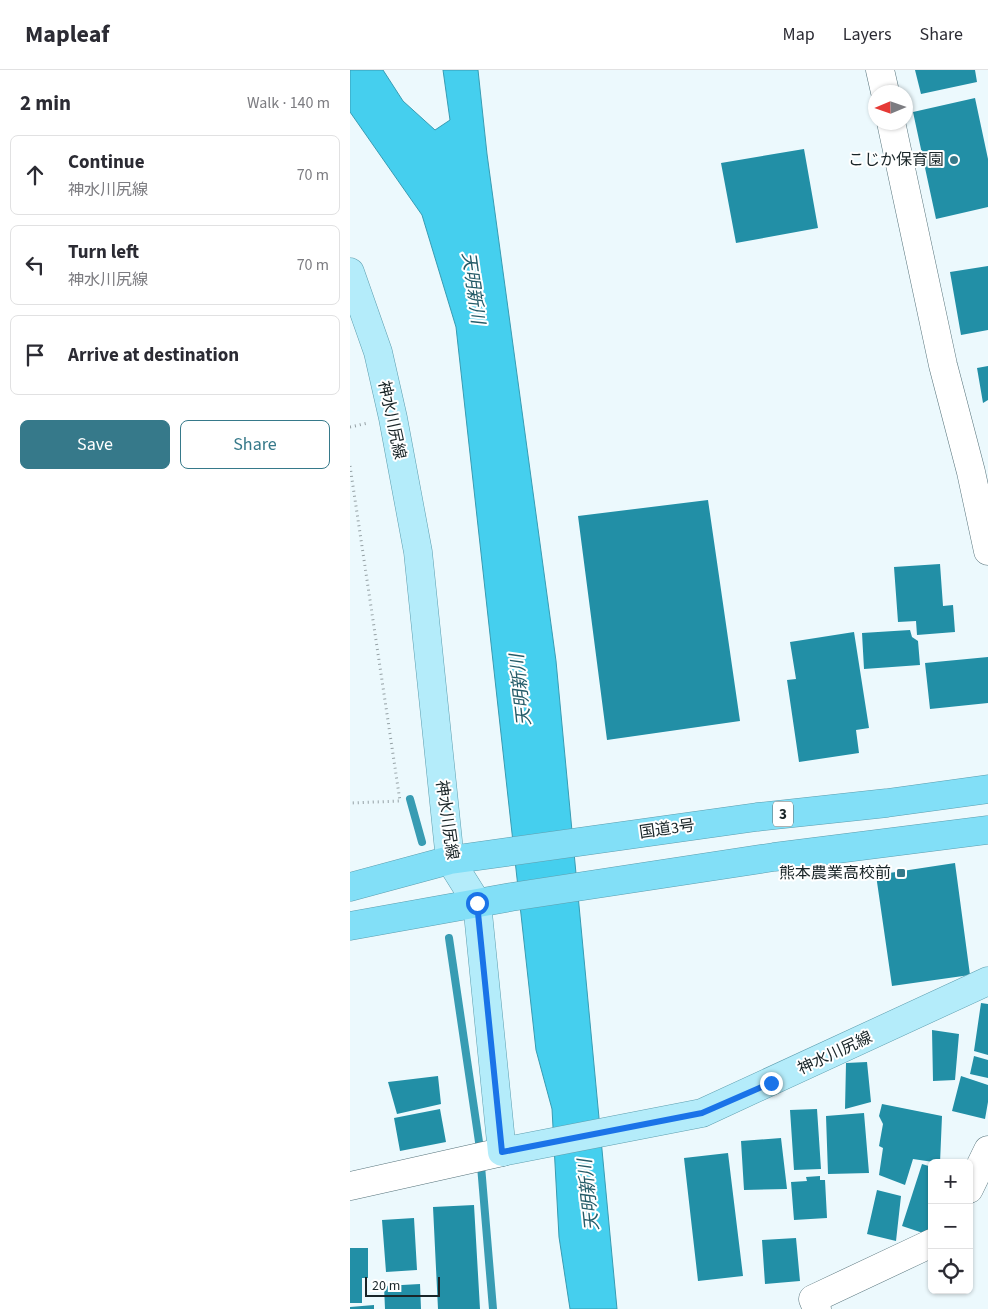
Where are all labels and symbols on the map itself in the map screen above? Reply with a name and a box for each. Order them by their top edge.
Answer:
north arrow [868,85,913,130]
place label: こじか保育園 [848,149,944,171]
marker: こじか保育園 [948,154,960,166]
water label: 天明新川 [456,251,491,327]
street label: 神水川尻線 [373,379,411,461]
water label: 天明新川 [505,651,537,727]
street label: 神水川尻線 [431,779,463,861]
road number: 3 [773,802,793,826]
street label: 国道3号 [638,814,696,844]
place label: 熊本農業高校前 [779,862,891,884]
marker: 熊本農業高校前 [895,867,907,879]
route start [466,892,489,915]
street label: 神水川尻線 [794,1026,876,1080]
route end [760,1072,783,1095]
water label: 天明新川 [573,1156,605,1232]
scale bar [365,1274,440,1297]

